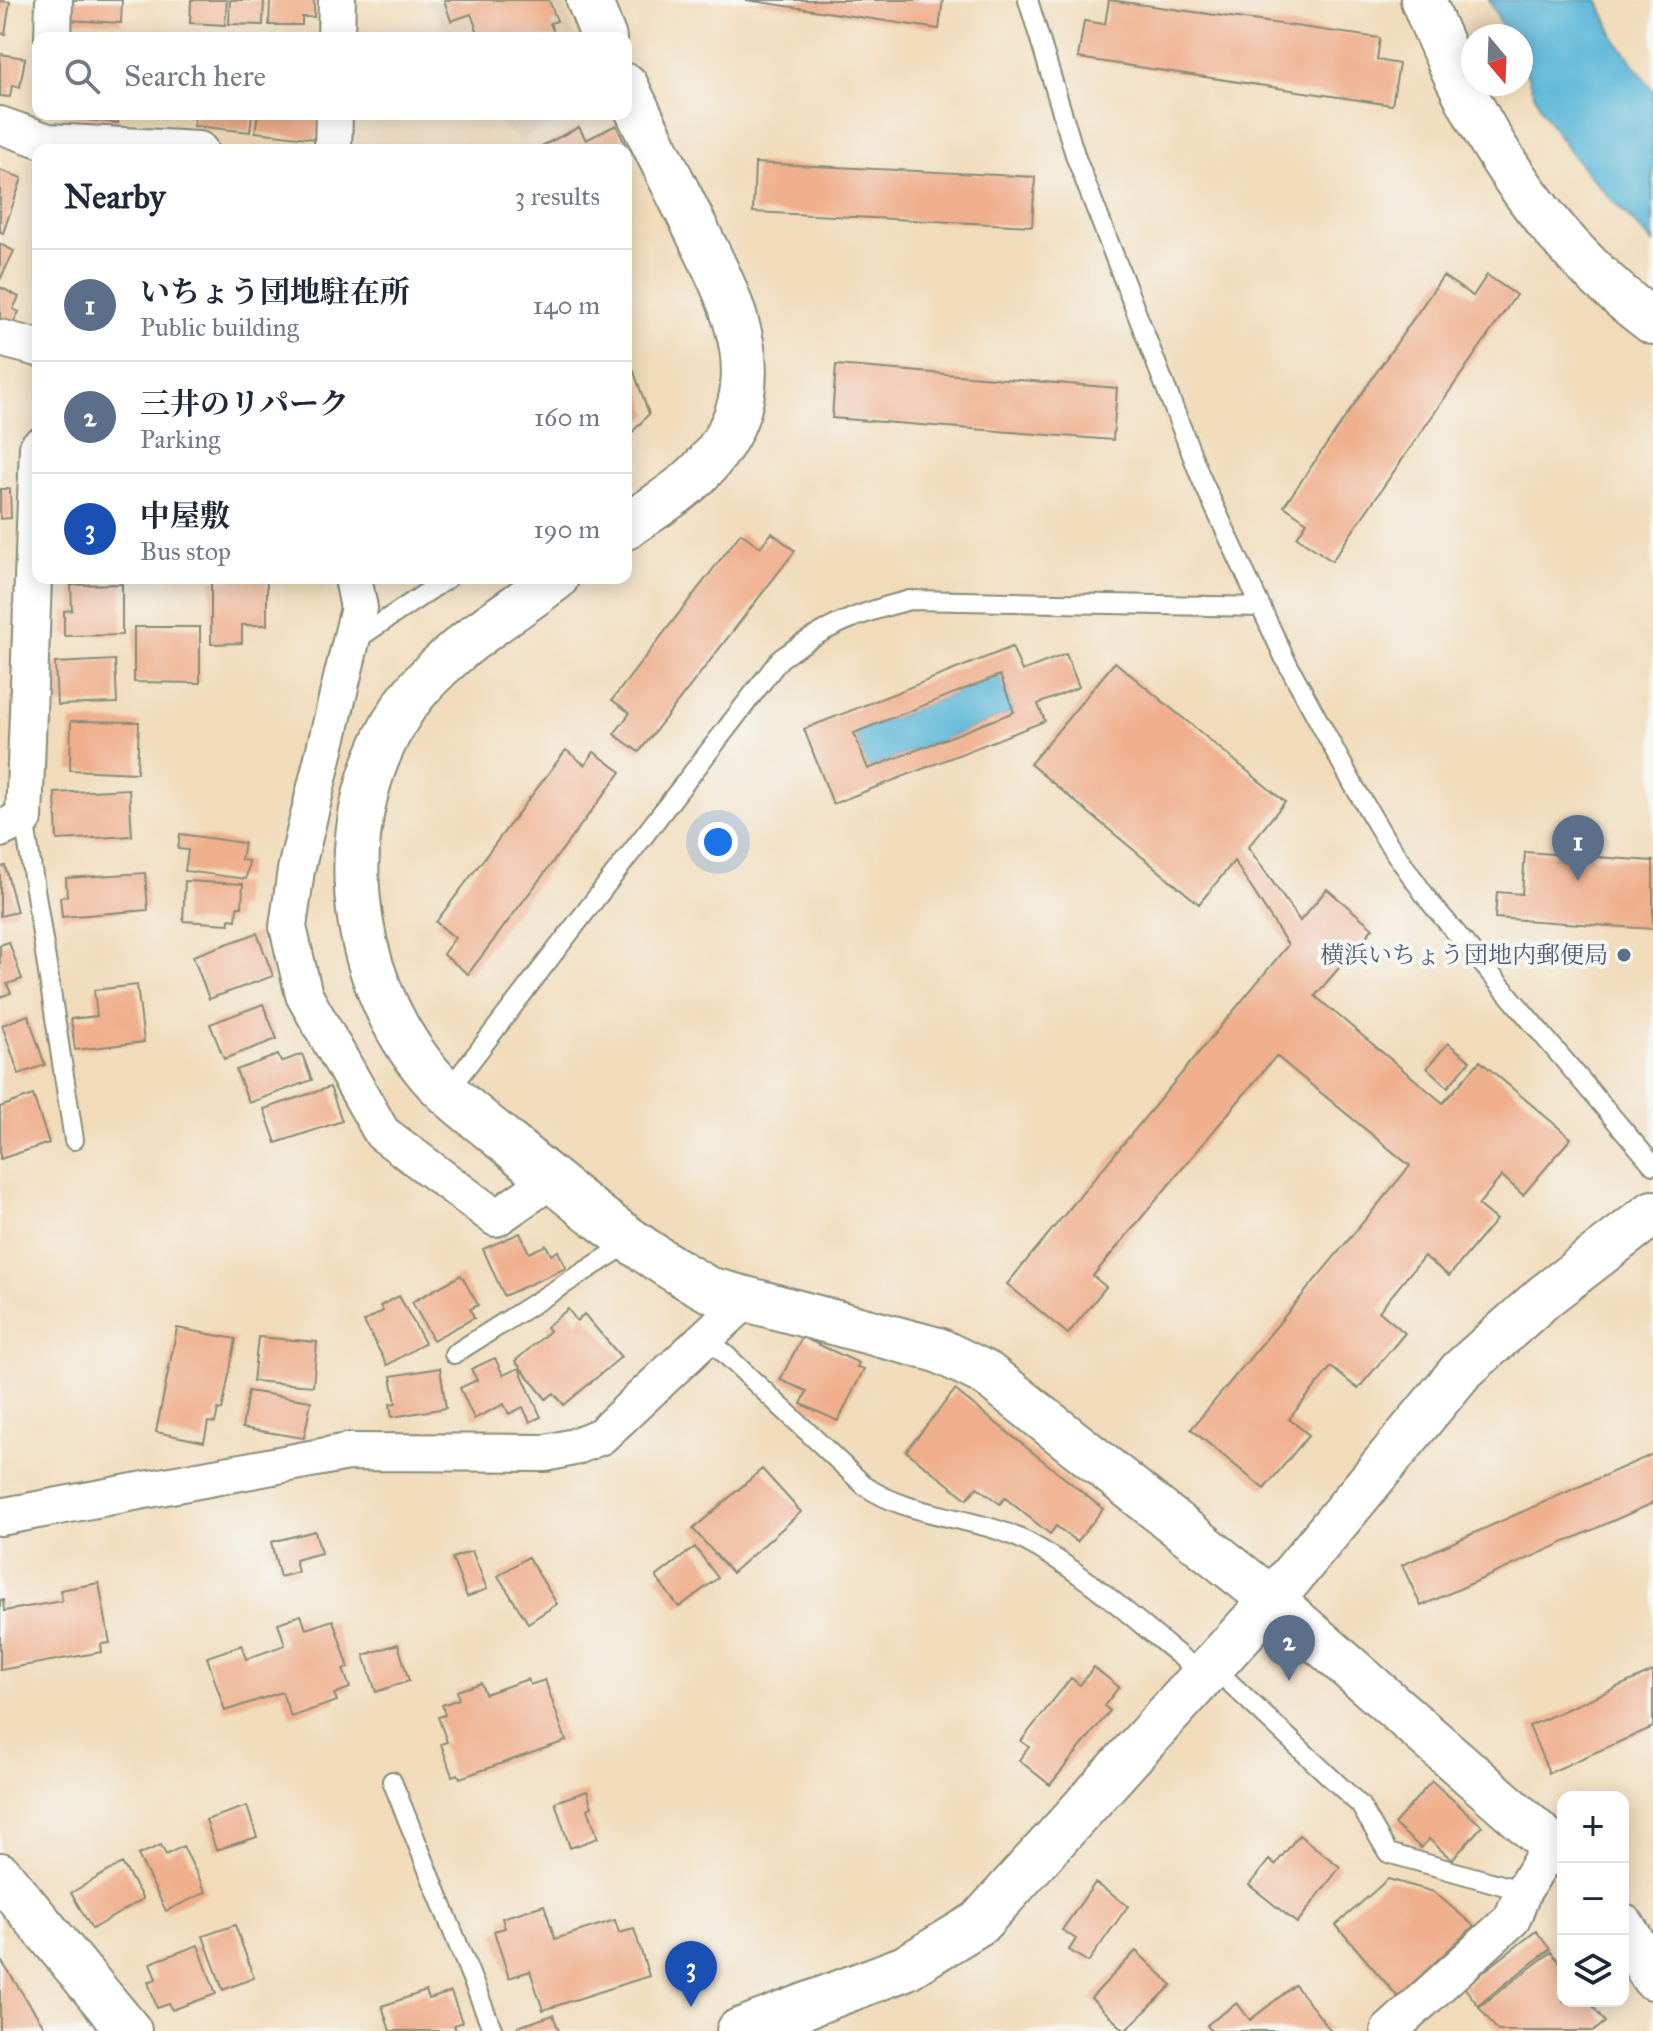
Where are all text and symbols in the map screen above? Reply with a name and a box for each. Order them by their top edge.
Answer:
north arrow [1461,24,1533,96]
search box [32,32,632,120]
icon: search [60,54,104,98]
text: Search here [124,58,266,94]
text: Nearby [64,176,166,217]
text: 3 results [515,180,600,212]
text: いちょう団地駐在所 [140,274,410,310]
text: 1 [85,289,95,321]
text: 140 m [533,289,600,321]
text: Public building [140,311,299,343]
text: 三井のリパーク [140,386,349,422]
text: 2 [84,401,96,433]
text: 160 m [534,401,600,433]
text: Parking [140,423,220,455]
text: 中屋敷 [140,498,230,534]
text: 3 [85,513,95,545]
text: 190 m [533,513,600,545]
text: Bus stop [140,535,231,567]
pin: 1 [1552,815,1604,881]
your location [698,822,738,862]
place label: 横浜いちょう団地内郵便局 [1320,940,1608,970]
marker: 横浜いちょう団地内郵便局 [1615,946,1633,964]
pin: 2 [1263,1615,1315,1681]
map controls [1557,1791,1629,2007]
button: + [1557,1791,1629,1863]
button: − [1557,1863,1629,1935]
button: layers [1557,1935,1629,2007]
pin: 3 [665,1941,717,2007]

